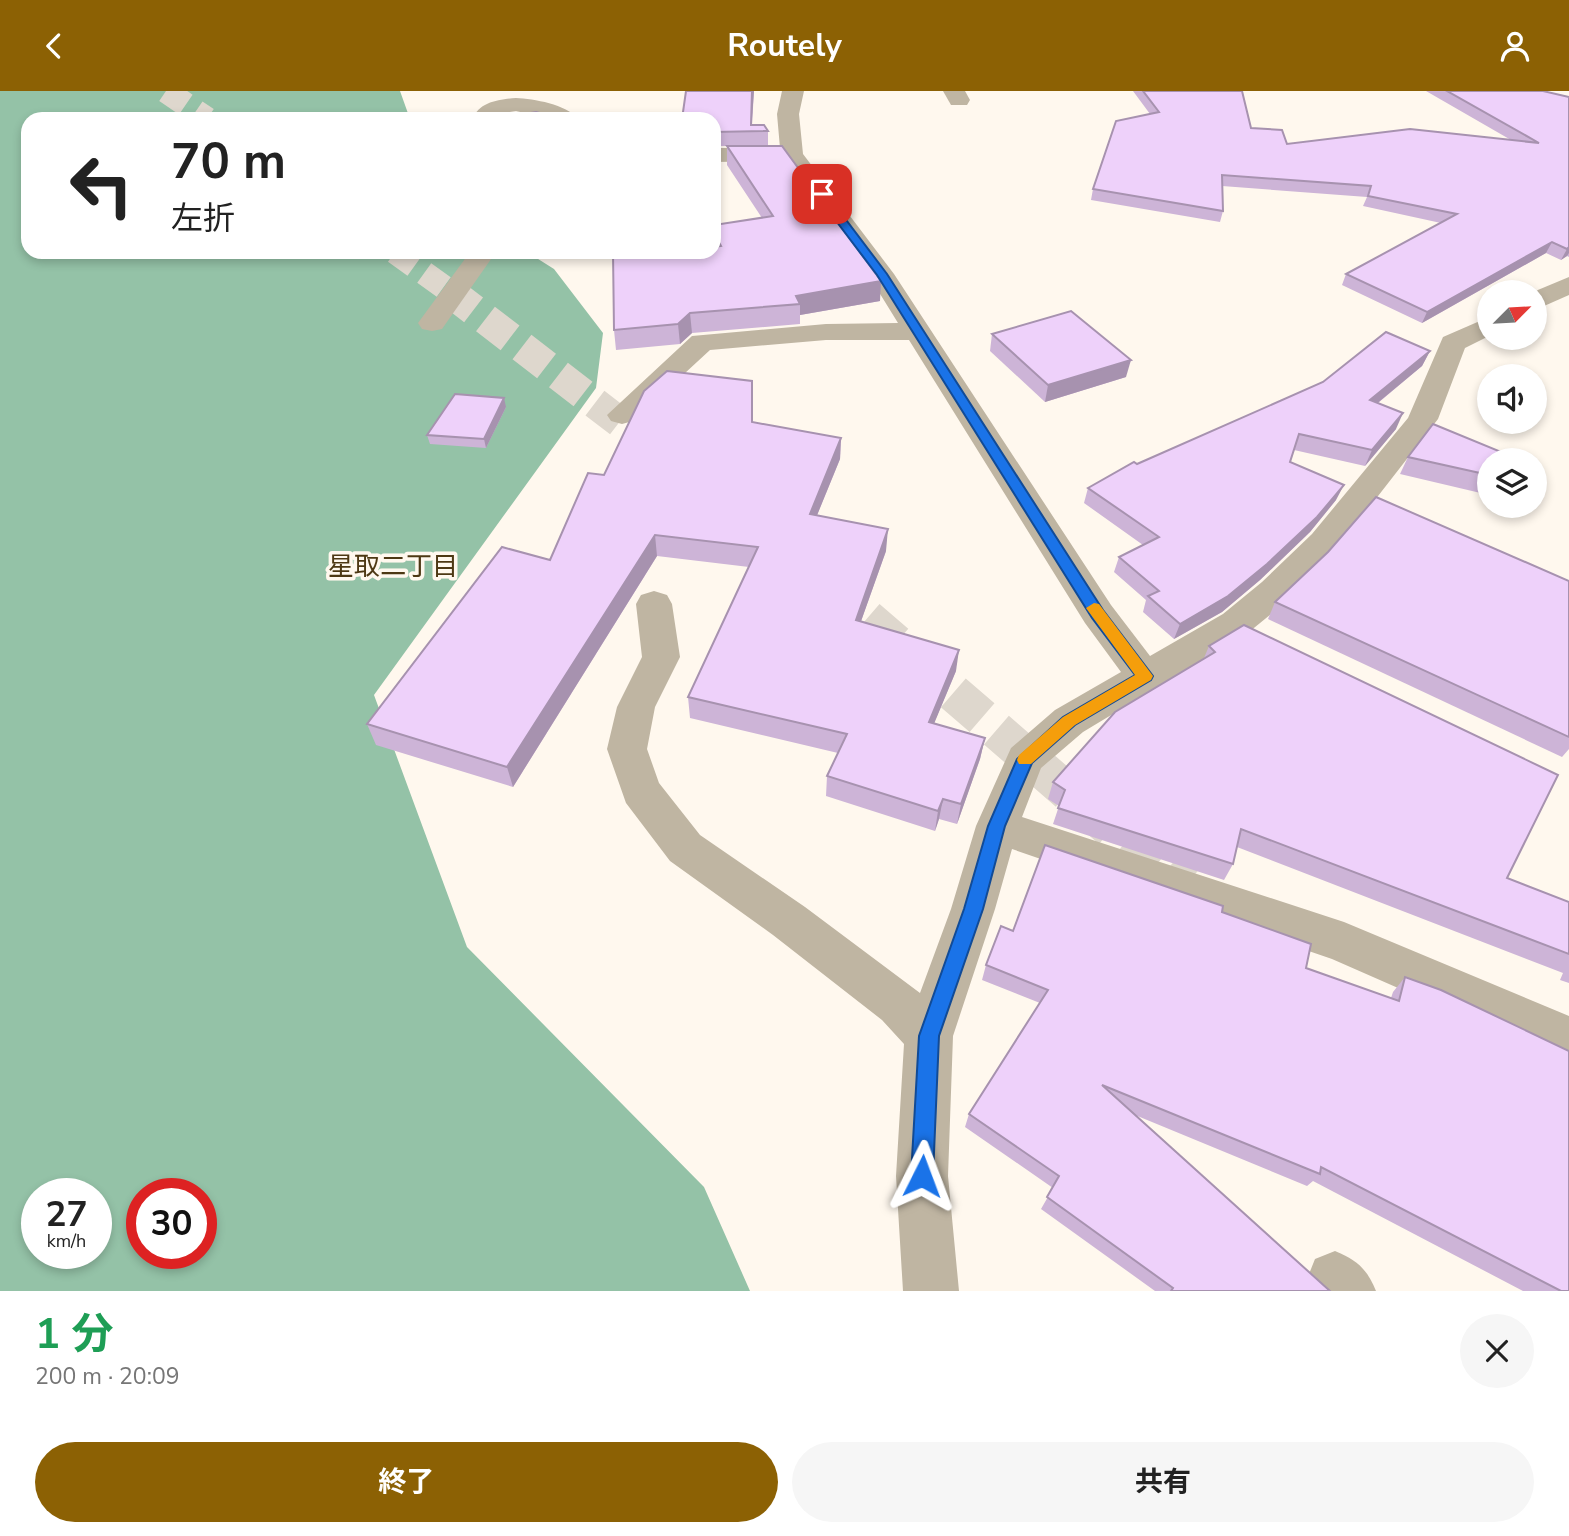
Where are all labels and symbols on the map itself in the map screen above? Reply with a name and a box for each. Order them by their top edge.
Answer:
pin [792,164,852,224]
north arrow [1477,280,1547,350]
district label: 星取二丁目 [328,549,458,584]
position arrow [885,1139,959,1213]
speed limit sign: 30 [126,1178,217,1269]

